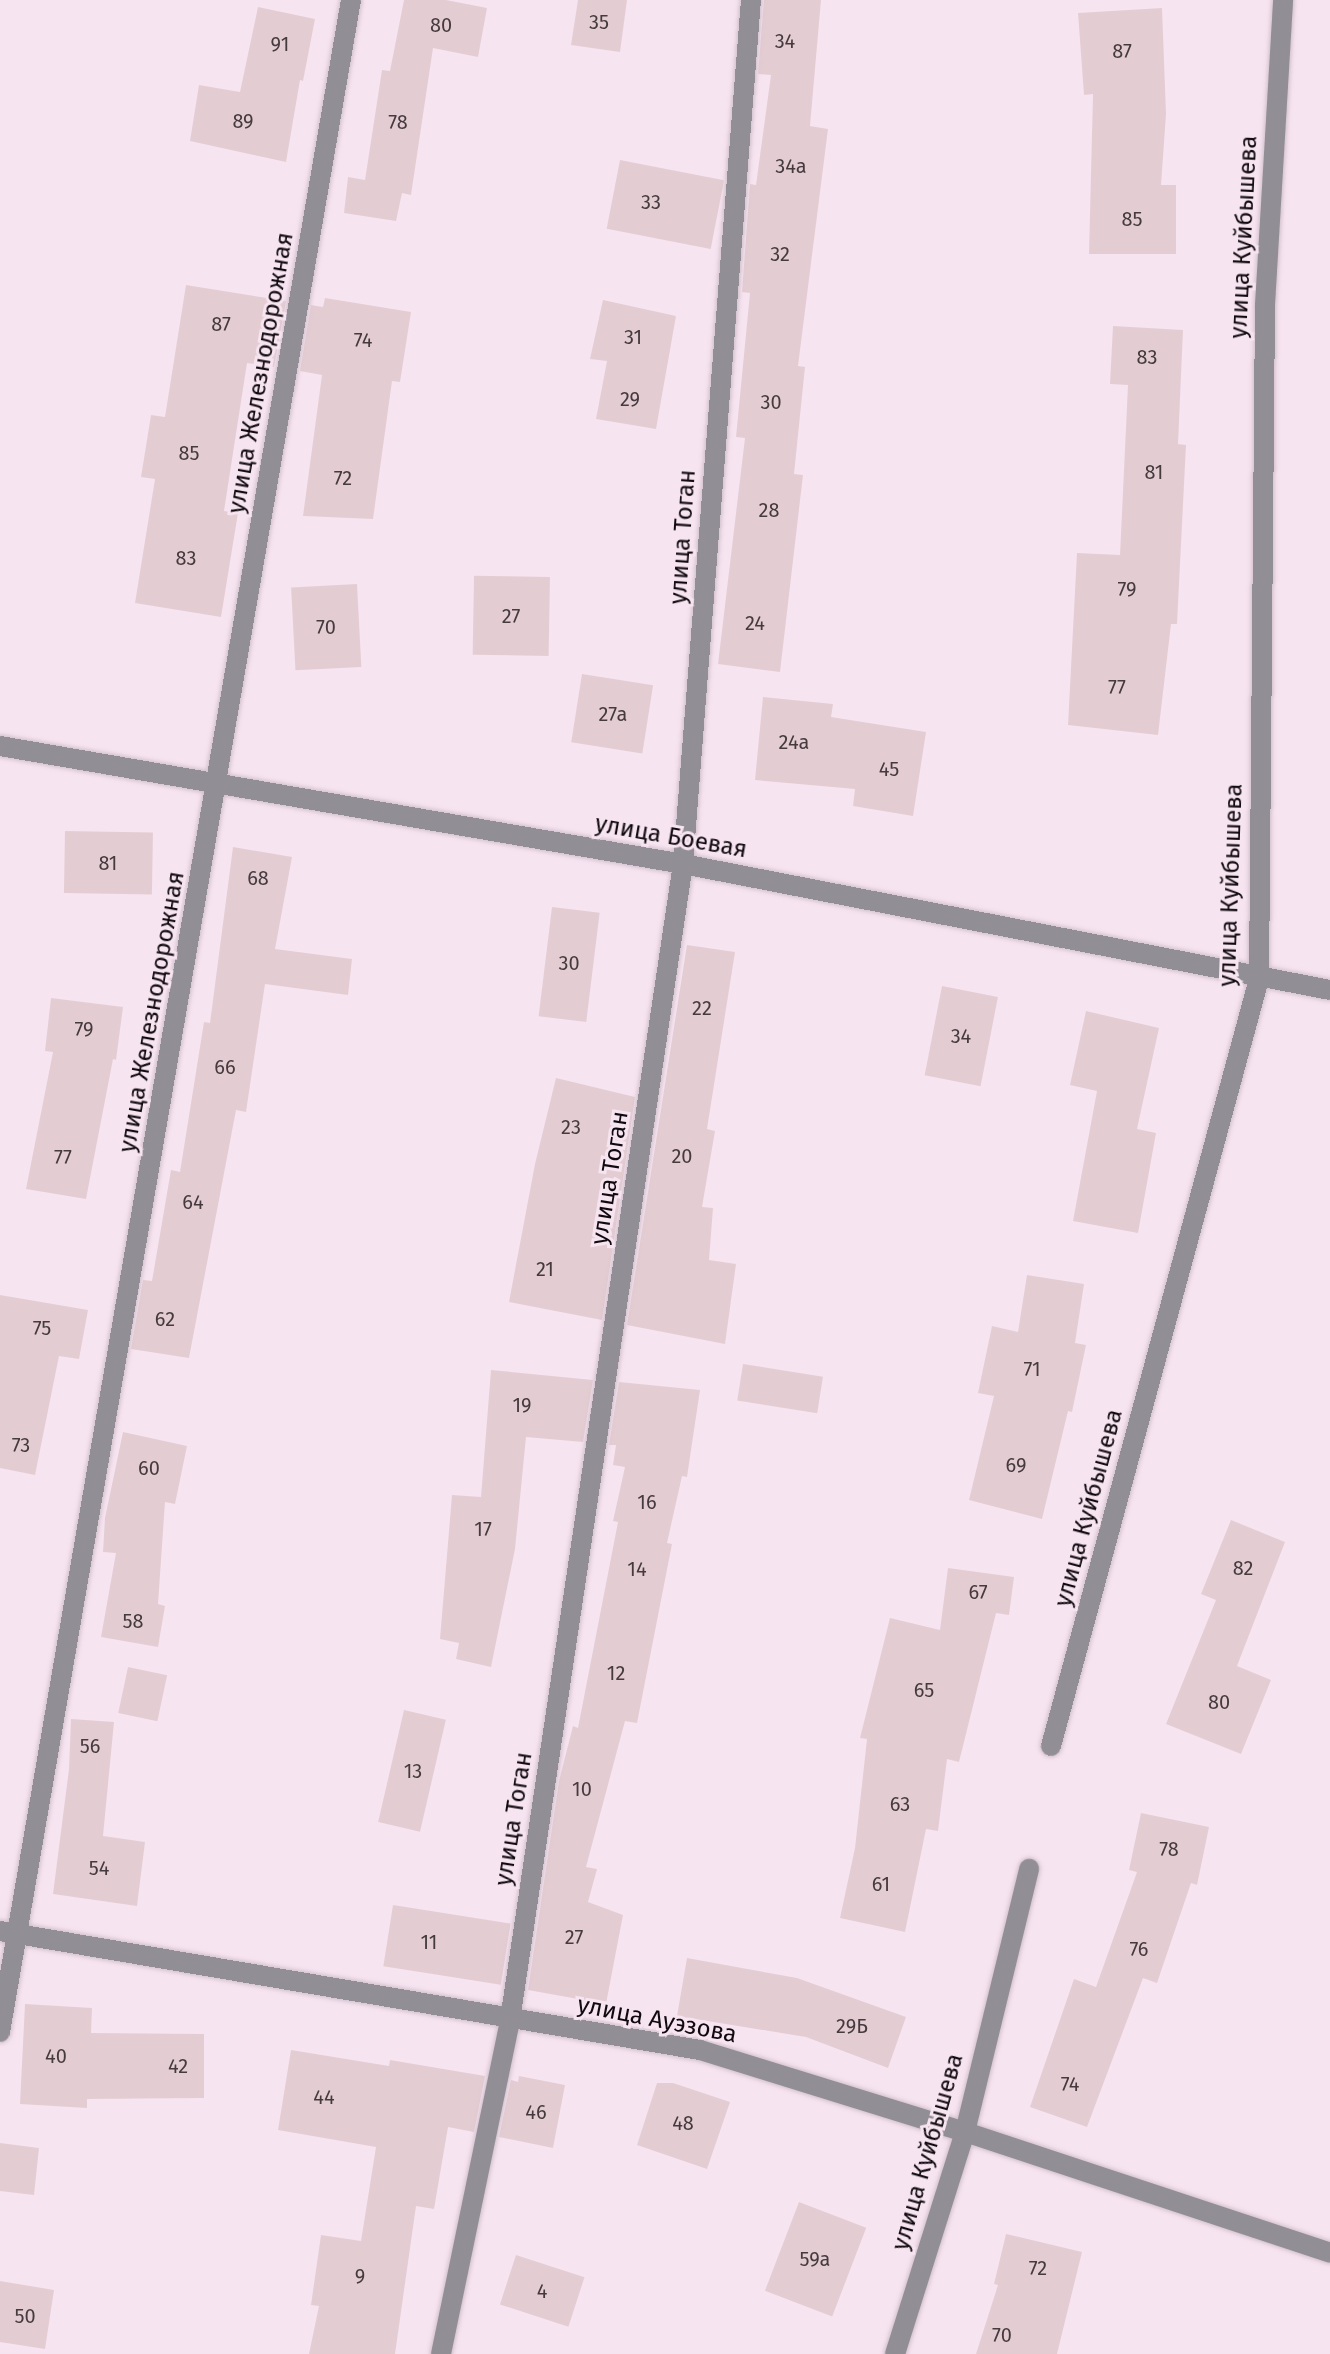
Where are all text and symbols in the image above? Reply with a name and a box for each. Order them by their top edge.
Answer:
house number: 35 [589,10,609,34]
house number: 80 [430,13,452,37]
house number: 34 [775,29,795,53]
house number: 91 [271,32,289,56]
house number: 87 [1112,39,1132,63]
house number: 89 [232,109,254,133]
house number: 78 [388,110,408,134]
street label: улица Куйбышева [1224,135,1264,339]
house number: 34а [775,154,807,178]
house number: 33 [641,190,661,214]
house number: 85 [1121,207,1143,231]
street label: улица Железнодорожная [222,230,300,516]
house number: 32 [770,242,790,266]
house number: 87 [211,312,231,336]
house number: 31 [624,325,642,349]
house number: 74 [354,328,372,352]
house number: 83 [1137,345,1157,369]
house number: 29 [620,387,640,411]
house number: 30 [760,390,782,414]
house number: 85 [178,441,200,465]
house number: 81 [1144,460,1164,484]
house number: 72 [334,466,352,490]
street label: улица Тоган [664,469,702,605]
house number: 28 [759,498,779,522]
house number: 83 [176,546,196,570]
house number: 79 [1117,577,1137,601]
house number: 27 [502,604,520,628]
house number: 24 [745,611,765,635]
house number: 70 [316,615,336,639]
house number: 77 [1108,675,1126,699]
house number: 27а [599,702,627,726]
house number: 24а [779,730,809,754]
house number: 45 [879,757,899,781]
street label: улица Куйбышева [1213,783,1249,987]
street label: улица Боевая [593,809,749,865]
house number: 81 [98,851,118,875]
house number: 68 [247,866,269,890]
street label: улица Железнодорожная [113,869,191,1155]
house number: 30 [558,951,580,975]
house number: 22 [692,996,712,1020]
house number: 79 [74,1017,94,1041]
house number: 34 [951,1024,971,1048]
house number: 66 [214,1055,236,1079]
street label: улица Тоган [585,1109,635,1247]
house number: 23 [561,1115,581,1139]
house number: 20 [671,1144,693,1168]
house number: 77 [54,1145,72,1169]
house number: 64 [182,1190,204,1214]
house number: 21 [536,1257,554,1281]
house number: 62 [155,1307,175,1331]
house number: 75 [33,1316,51,1340]
house number: 71 [1023,1357,1041,1381]
house number: 19 [512,1393,532,1417]
street label: улица Куйбышева [1049,1406,1129,1610]
house number: 73 [12,1433,30,1457]
house number: 69 [1006,1453,1026,1477]
house number: 60 [138,1456,160,1480]
house number: 16 [637,1490,657,1514]
house number: 17 [474,1517,492,1541]
house number: 82 [1233,1556,1253,1580]
house number: 14 [627,1557,647,1581]
house number: 67 [968,1580,988,1604]
house number: 58 [122,1609,144,1633]
house number: 12 [607,1661,625,1685]
house number: 65 [914,1678,934,1702]
house number: 80 [1208,1690,1230,1714]
house number: 56 [80,1734,100,1758]
street label: улица Тоган [489,1750,539,1888]
house number: 13 [404,1759,422,1783]
house number: 10 [572,1777,592,1801]
house number: 63 [890,1792,910,1816]
house number: 78 [1159,1837,1179,1861]
house number: 54 [89,1856,109,1880]
house number: 61 [872,1872,890,1896]
house number: 27 [565,1925,583,1949]
house number: 11 [420,1930,438,1954]
house number: 76 [1129,1937,1149,1961]
street label: улица Ауэзова [575,1990,739,2050]
house number: 29Б [836,2014,868,2038]
house number: 40 [45,2044,67,2068]
street label: улица Куйбышева [886,2050,970,2254]
house number: 42 [168,2054,188,2078]
house number: 74 [1061,2072,1079,2096]
house number: 44 [313,2085,335,2109]
house number: 46 [525,2100,547,2124]
house number: 48 [672,2111,694,2135]
house number: 59а [800,2247,830,2271]
house number: 72 [1029,2256,1047,2280]
house number: 9 [355,2264,365,2288]
house number: 4 [537,2279,547,2303]
house number: 50 [14,2304,36,2328]
house number: 70 [992,2323,1012,2347]

